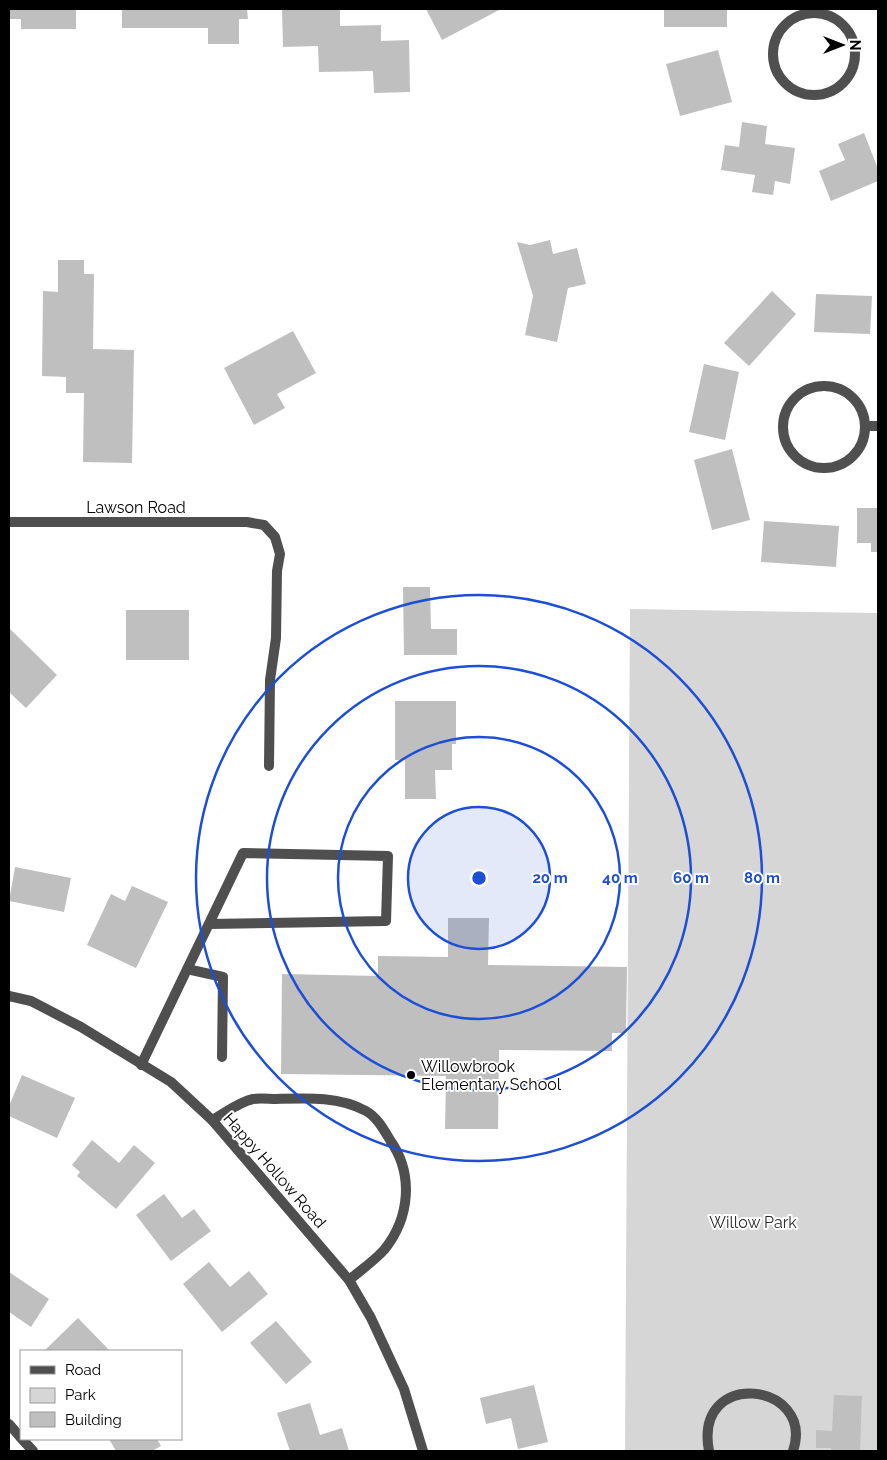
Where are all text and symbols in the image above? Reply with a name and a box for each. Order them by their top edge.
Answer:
north arrow [817,20,867,70]
text: N [847,40,863,50]
street label: Lawson Road [86,498,186,517]
centre of rings [470,869,488,887]
text: 20 m [532,869,568,887]
text: 40 m [602,869,638,887]
text: 60 m [673,869,709,887]
text: 80 m [744,869,780,887]
place label: Willowbrook Elementary School [421,1057,562,1094]
marker: Willowbrook Elementary School [405,1069,417,1081]
street label: Happy Hollow Road [219,1109,330,1232]
park label: Willow Park [709,1213,797,1232]
legend [20,1350,182,1440]
text: Road [65,1361,101,1379]
text: Park [65,1386,96,1404]
text: Building [65,1411,122,1429]

